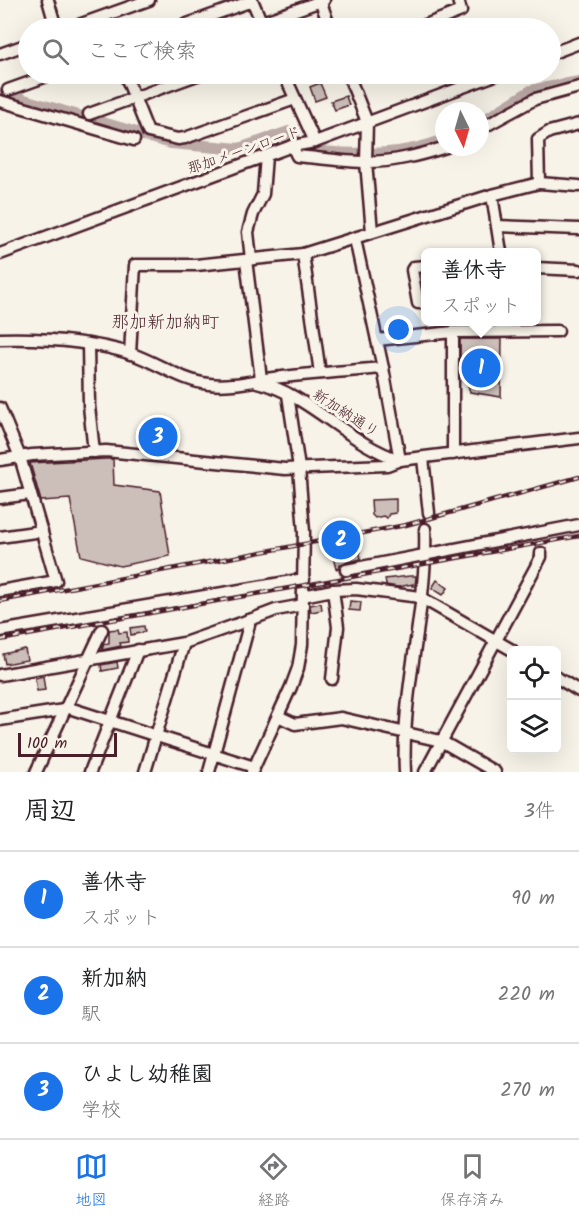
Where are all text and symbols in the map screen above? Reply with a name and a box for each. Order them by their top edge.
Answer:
search box [18,18,561,84]
icon: search [39,35,72,68]
text: ここで検索 [87,35,197,70]
north arrow [435,102,489,156]
street label: 那加メーンロード [184,120,305,182]
popup [421,248,541,326]
text: 善休寺 [441,254,507,289]
text: スポット [441,291,521,323]
district label: 那加新加納町 [111,309,219,338]
your location [384,315,413,344]
pin: 1 [462,346,500,391]
street label: 新加納通り [307,383,383,444]
pin: 3 [138,414,178,460]
pin: 2 [322,518,360,562]
map controls [507,646,561,754]
button: locate [507,646,561,700]
button: layers [507,700,561,754]
scale bar [18,730,117,758]
text: 100 m [27,731,67,756]
text: 周辺 [24,791,76,833]
text: 3件 [524,796,555,828]
text: 善休寺 [81,866,147,901]
text: 1 [40,883,47,915]
text: 90 m [511,883,555,915]
text: スポット [81,903,161,935]
text: 新加納 [81,962,147,997]
text: 2 [38,979,49,1011]
text: 220 m [498,979,555,1011]
text: 駅 [81,999,101,1031]
text: ひよし幼稚園 [81,1058,213,1093]
text: 3 [38,1075,49,1107]
text: 270 m [500,1075,555,1107]
text: 学校 [81,1095,121,1127]
tab: 地図 [75,1150,108,1213]
tab: 経路 [257,1150,290,1213]
tab: 保存済み [440,1150,504,1213]

